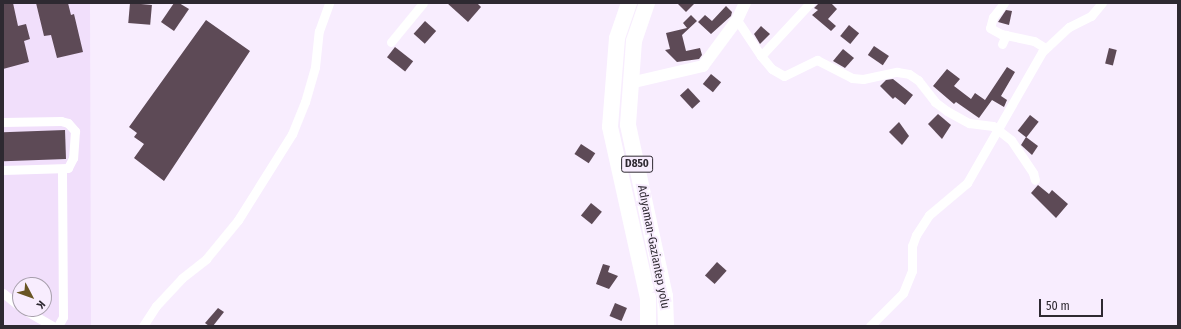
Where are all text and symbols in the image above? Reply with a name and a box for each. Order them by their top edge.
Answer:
road number: D850 [621,155,653,173]
street label: Adıyaman-Gaziantep yolu [634,184,672,310]
north arrow [12,277,52,317]
scale bar [1041,291,1105,317]
text: K [34,298,48,311]
text: 50 m [1046,299,1070,313]

